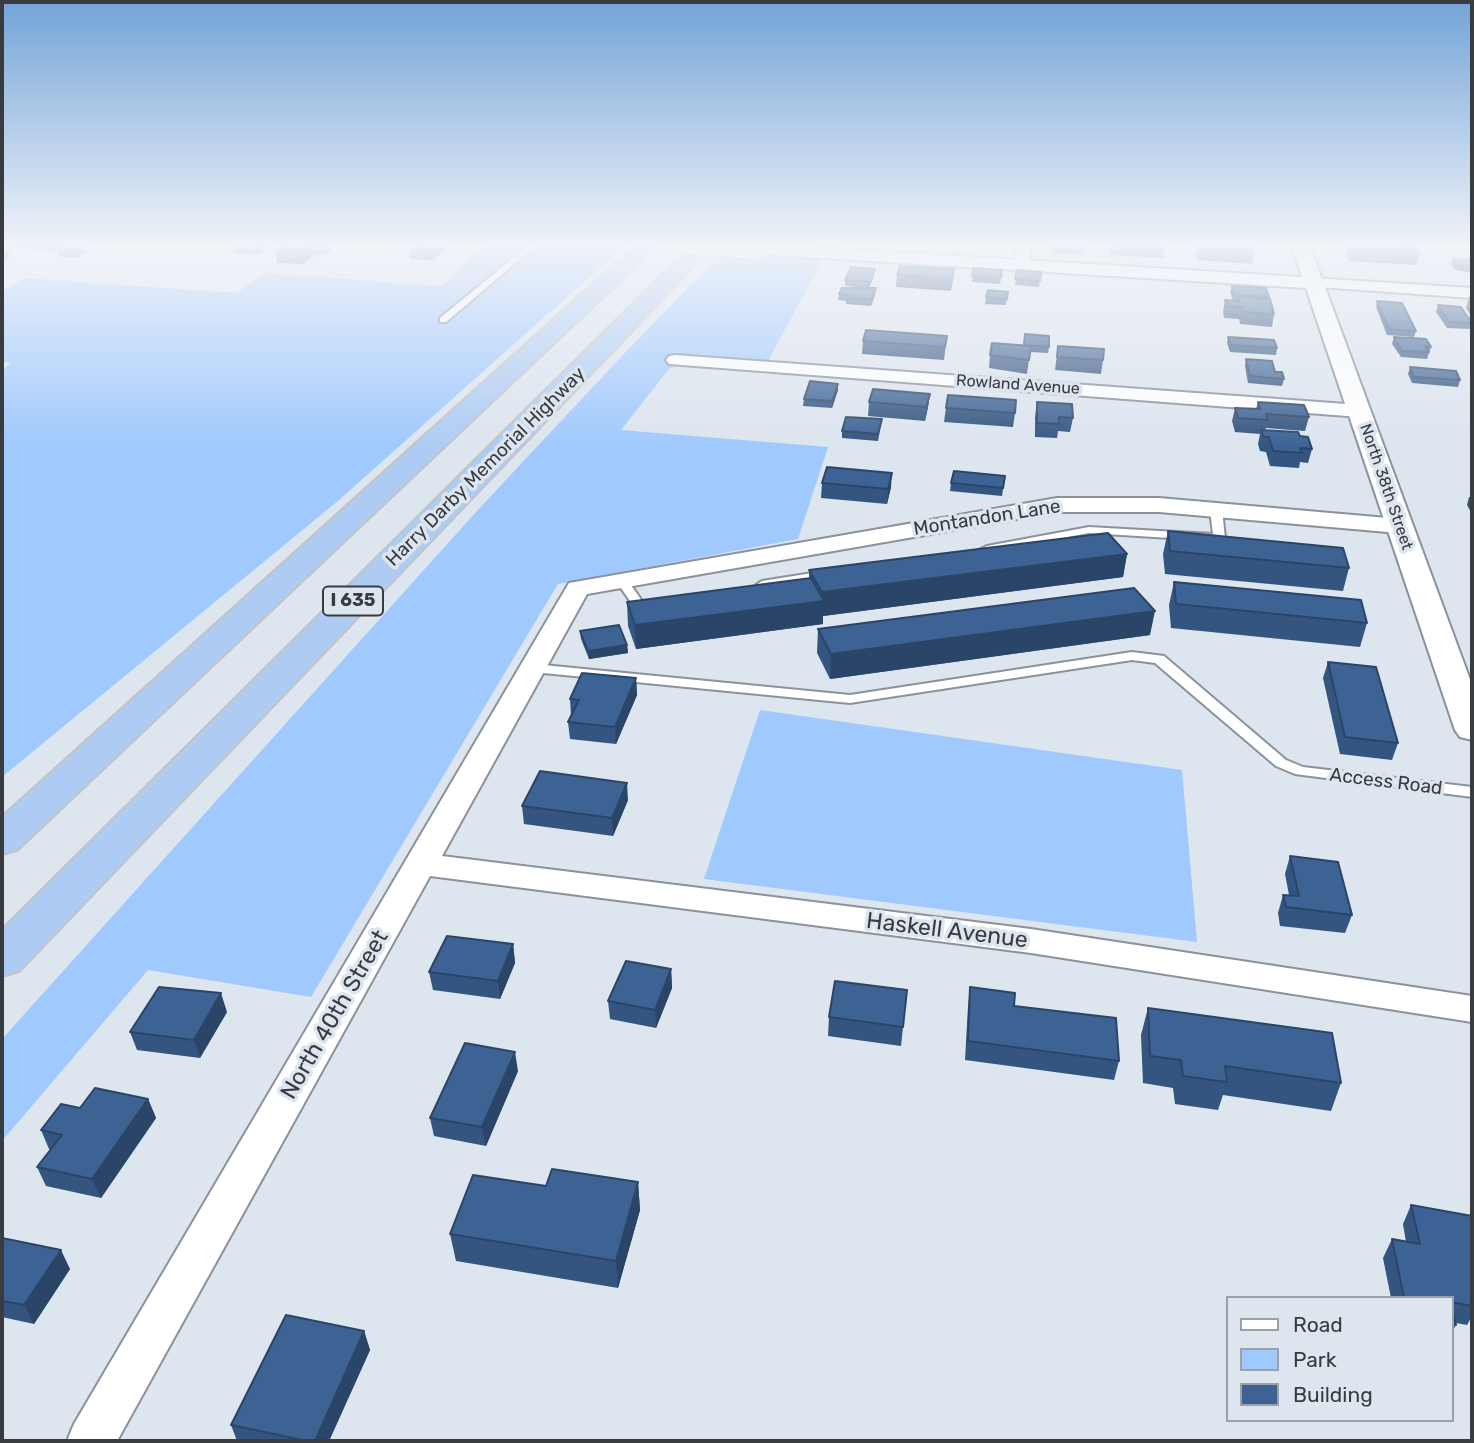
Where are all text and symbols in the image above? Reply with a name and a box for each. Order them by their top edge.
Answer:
street label: Harry Darby Memorial Highway [382,363,590,571]
street label: Rowland Avenue [955,371,1081,399]
street label: North 38th Street [1355,421,1417,553]
street label: Montandon Lane [912,495,1062,541]
road number: I 635 [323,586,383,616]
street label: Access Road [1328,764,1444,800]
street label: Haskell Avenue [865,907,1029,955]
street label: North 40th Street [275,926,395,1104]
legend [1226,1296,1453,1422]
text: Road [1293,1312,1343,1337]
text: Park [1293,1347,1337,1372]
text: Building [1293,1382,1373,1407]

